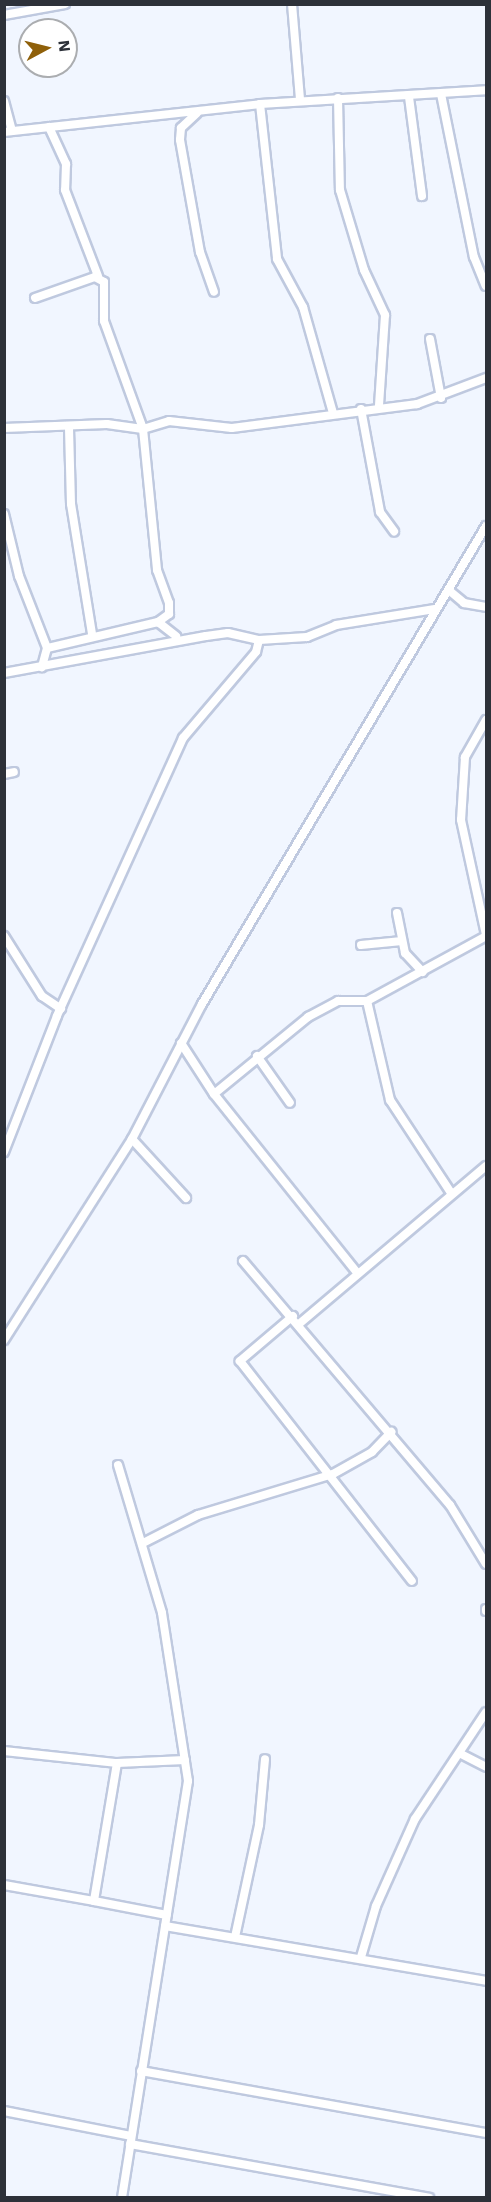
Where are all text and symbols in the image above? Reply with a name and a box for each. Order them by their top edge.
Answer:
north arrow [18,18,78,78]
text: N [54,39,75,53]

